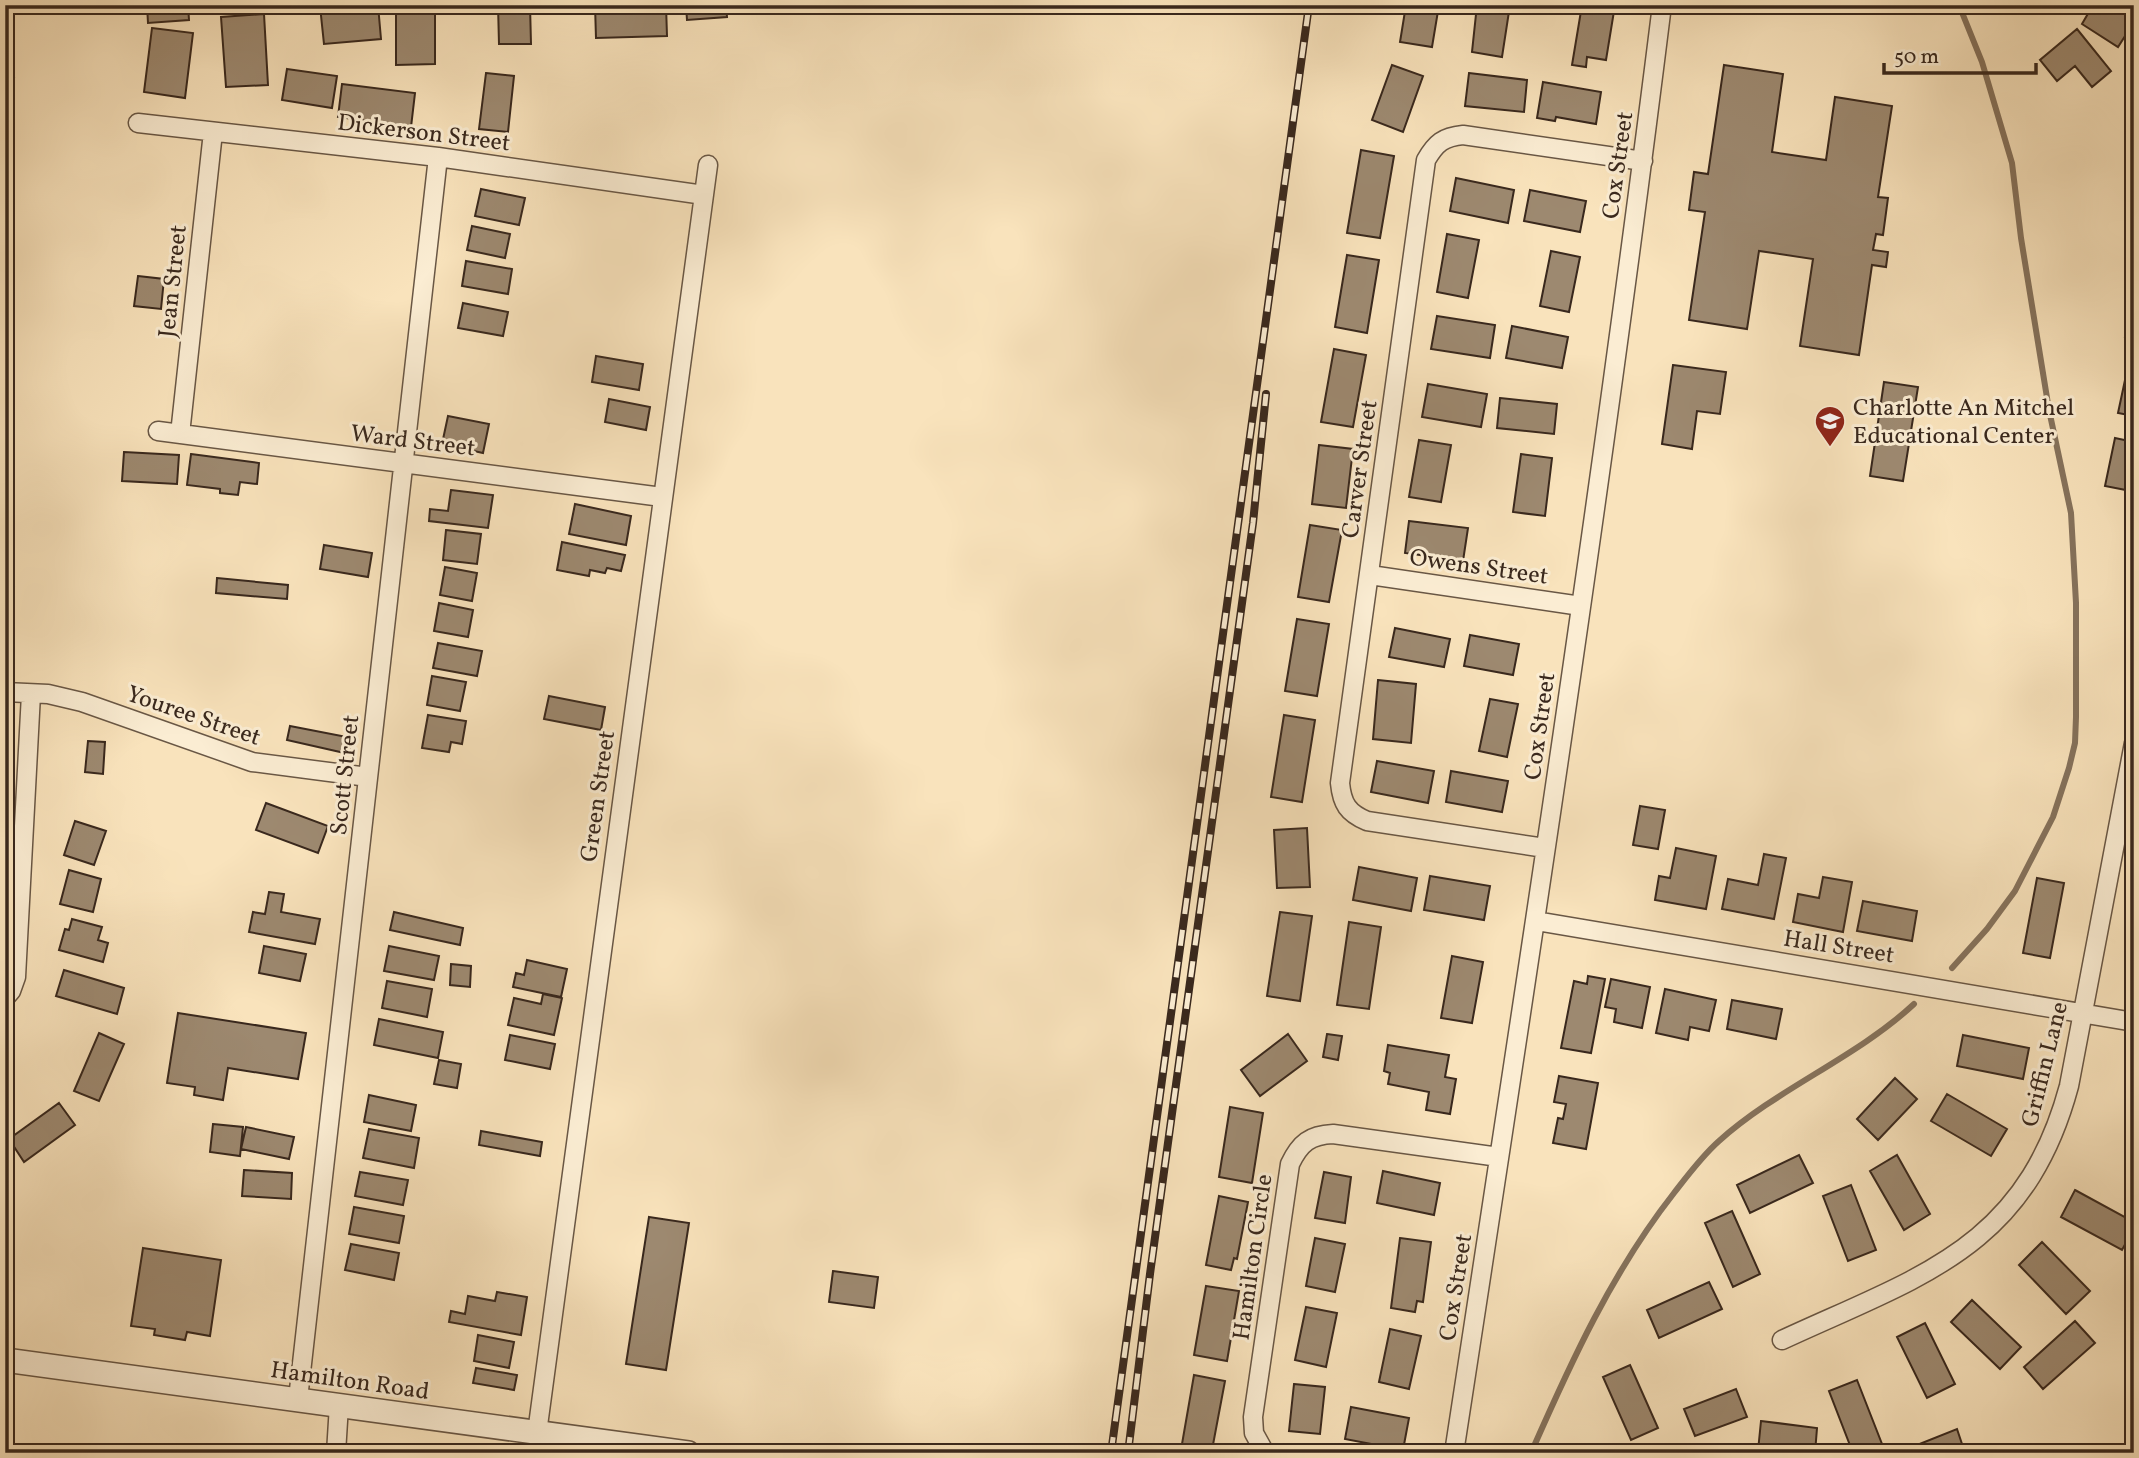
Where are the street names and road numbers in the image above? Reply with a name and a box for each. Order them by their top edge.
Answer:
street label: Dickerson Street [335,107,512,161]
street label: Cox Street [1595,109,1643,221]
street label: Jean Street [151,223,197,339]
street label: Carver Street [1334,398,1388,541]
street label: Ward Street [348,417,477,467]
street label: Owens Street [1407,541,1550,595]
street label: Cox Street [1517,670,1565,782]
street label: Youree Street [122,678,265,756]
street label: Scott Street [323,713,369,837]
street label: Green Street [573,728,625,864]
street label: Hall Street [1781,922,1897,974]
street label: Griffin Lane [2014,998,2078,1131]
street label: Hamilton Circle [1225,1172,1282,1343]
street label: Cox Street [1432,1231,1482,1343]
street label: Hamilton Road [268,1354,431,1410]

